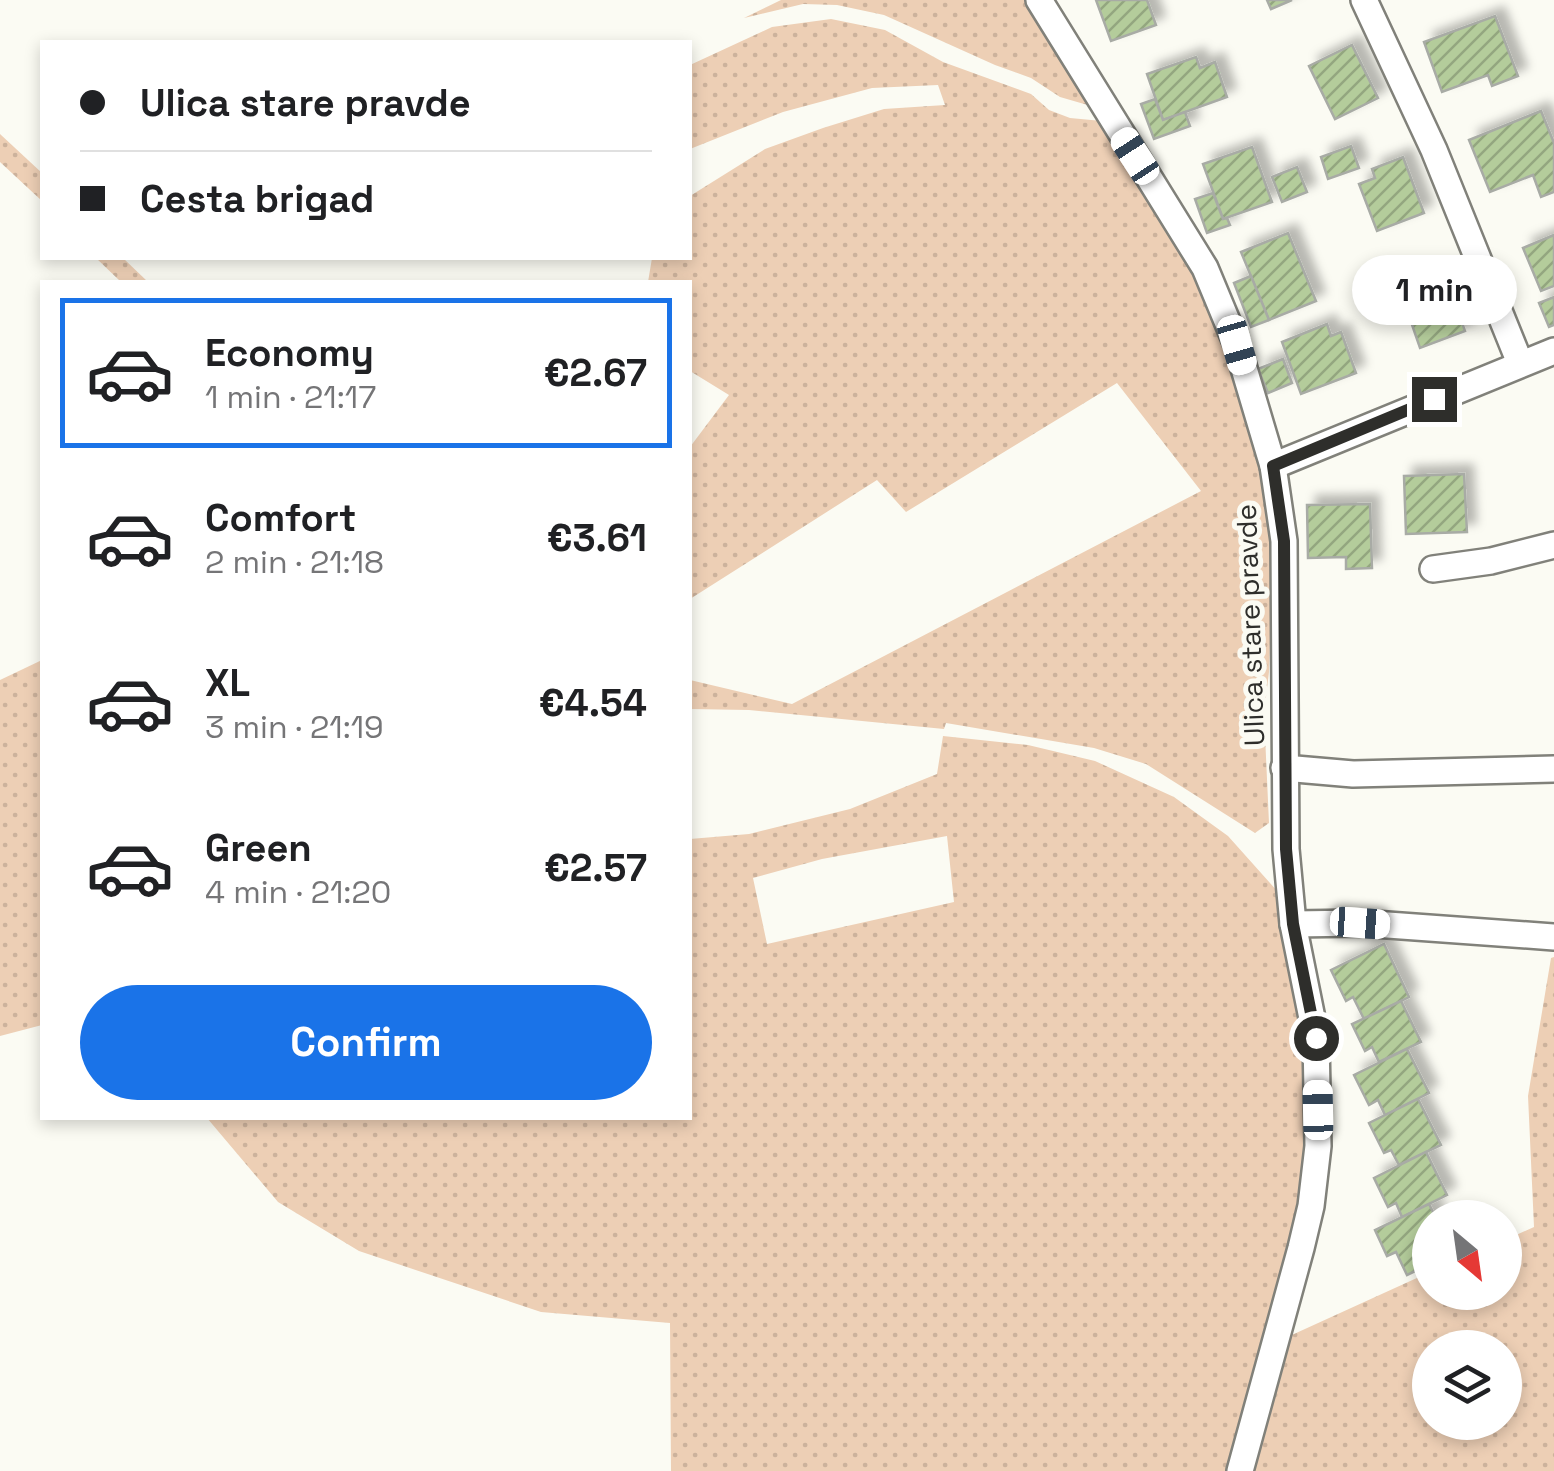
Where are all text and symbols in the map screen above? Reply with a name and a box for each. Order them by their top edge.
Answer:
text: Ulica stare pravde [140,79,471,127]
car [1106,123,1164,189]
text: Cesta brigad [140,175,374,223]
callout: 1 min [1352,254,1516,324]
text: 1 min [1395,270,1474,310]
car [1214,312,1260,378]
icon: car [85,328,175,418]
text: Economy [205,329,374,377]
text: €2.67 [544,349,647,397]
text: 1 min · 21:17 [205,377,376,417]
route end [1412,377,1457,422]
icon: car [85,493,175,583]
text: Comfort [205,494,356,542]
street label: Ulica stare pravde [1228,503,1272,747]
text: €3.61 [547,514,647,562]
text: 2 min · 21:18 [205,542,384,582]
icon: car [85,658,175,748]
text: XL [205,659,250,707]
text: €4.54 [539,679,647,727]
text: 3 min · 21:19 [205,707,384,747]
icon: car [85,823,175,913]
text: Green [205,824,312,872]
text: €2.57 [544,844,647,892]
text: 4 min · 21:20 [205,872,391,912]
car [1329,906,1391,940]
button: Confirm [80,985,652,1100]
route start [1294,1016,1339,1061]
car [1302,1080,1334,1140]
north arrow [1412,1200,1522,1310]
map controls [1412,1200,1522,1440]
button: layers [1412,1330,1522,1440]

